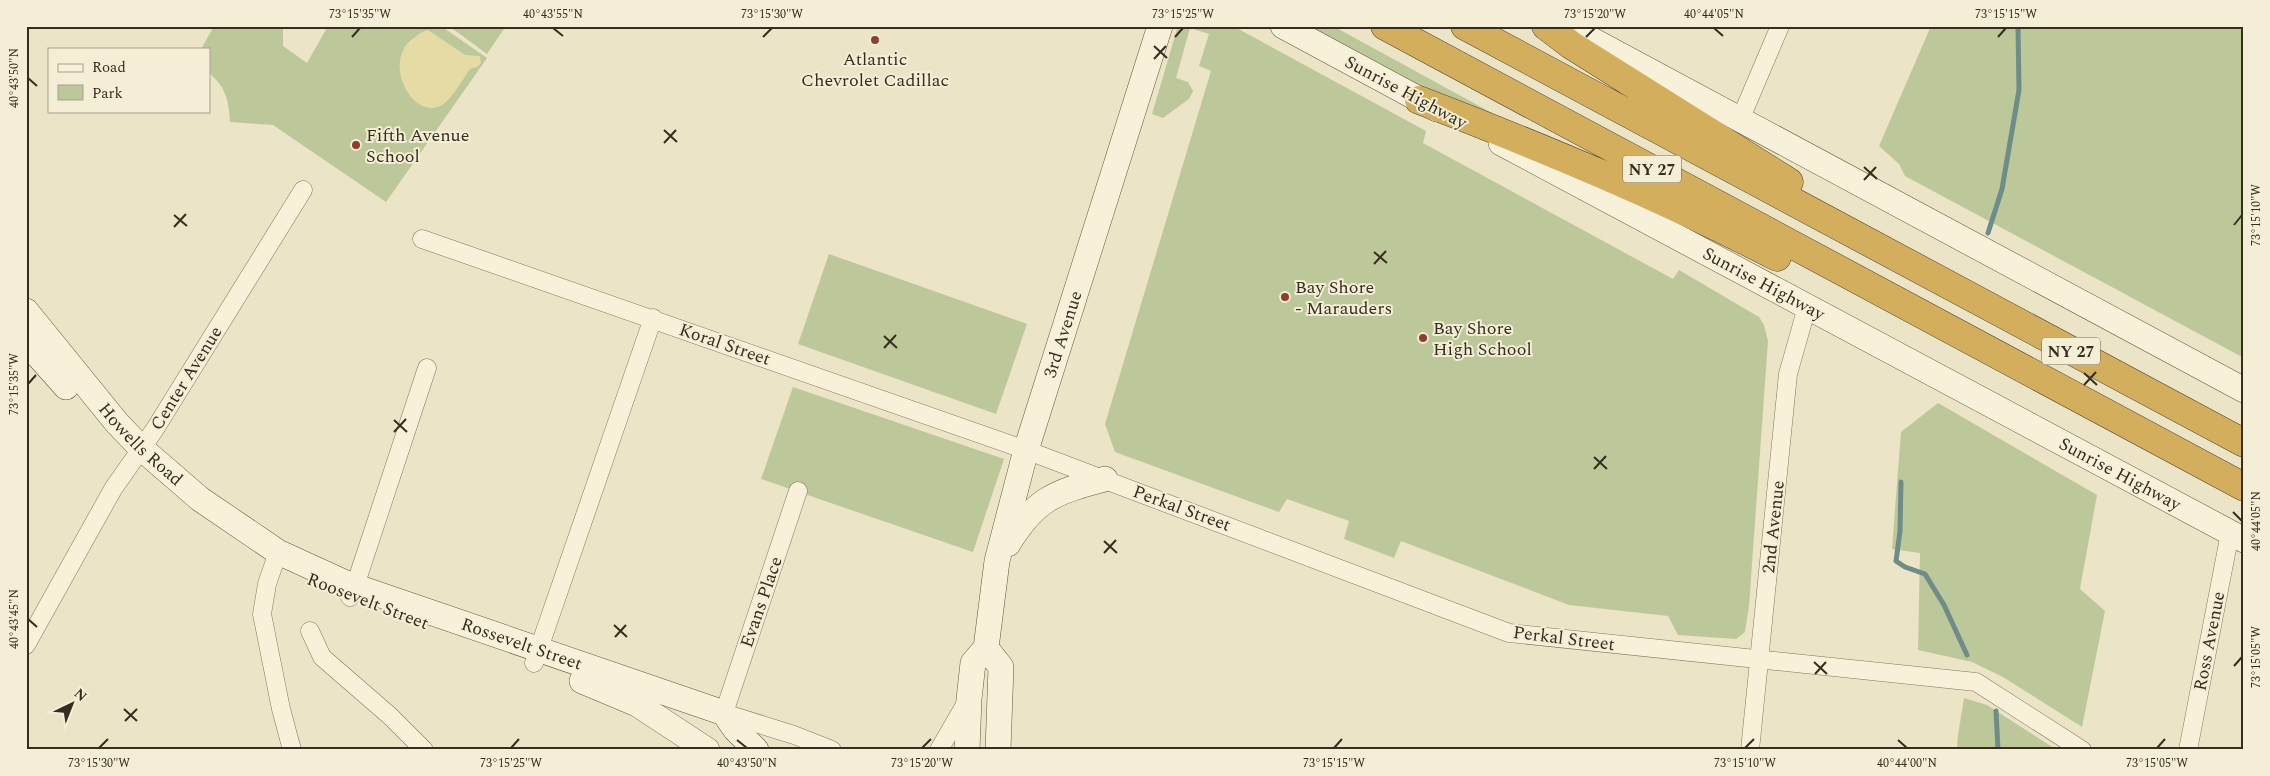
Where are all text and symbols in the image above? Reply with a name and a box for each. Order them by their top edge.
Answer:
text: 73°15'35"W [329,5,391,24]
text: 40°43'55"N [523,5,583,24]
text: 73°15'30"W [741,5,803,24]
text: 73°15'25"W [1152,5,1214,24]
text: 73°15'20"W [1564,5,1626,24]
text: 40°44'05"N [1684,5,1744,24]
text: 73°15'15"W [1975,5,2037,24]
marker: Atlantic Chevrolet Cadillac [869,34,881,46]
place label: Atlantic Chevrolet Cadillac [801,46,949,94]
text: 40°43'50"N [5,48,24,108]
legend [48,48,210,112]
street label: Sunrise Highway [1340,49,1473,137]
text: Road [92,56,126,79]
text: Park [92,82,123,105]
place label: Fifth Avenue School [366,122,469,170]
marker: Fifth Avenue School [350,139,362,151]
road number: NY 27 [1623,156,1681,182]
text: 73°15'10"W [2247,184,2266,246]
street label: Sunrise Highway [1698,240,1831,328]
place label: Bay Shore - Marauders [1295,274,1392,322]
street label: 3rd Avenue [1037,287,1090,381]
marker: Bay Shore - Marauders [1279,291,1291,303]
place label: Bay Shore High School [1433,315,1532,363]
street label: Koral Street [675,316,774,373]
street label: Center Avenue [144,321,229,436]
marker: Bay Shore High School [1417,332,1429,344]
road number: NY 27 [2042,338,2100,364]
text: 73°15'35"W [5,353,24,415]
street label: Howells Road [91,397,189,493]
street label: Sunrise Highway [2054,431,2187,519]
street label: Perkal Street [1129,478,1235,539]
street label: 2nd Avenue [1755,479,1792,575]
text: 40°44'05"N [2247,491,2266,551]
street label: Evans Place [733,553,790,651]
street label: Roosevelt Street [303,566,433,637]
text: 40°43'45"N [5,589,24,649]
street label: Ross Avenue [2187,589,2232,693]
street label: Rossevelt Street [457,611,586,677]
street label: Perkal Street [1511,619,1616,658]
text: 73°15'05"W [2247,626,2266,688]
north arrow [48,678,98,728]
text: N [69,683,92,706]
text: 73°15'30"W [68,754,130,773]
text: 73°15'25"W [480,754,542,773]
text: 40°43'50"N [717,754,777,773]
text: 73°15'20"W [891,754,953,773]
text: 73°15'15"W [1303,754,1365,773]
text: 73°15'10"W [1714,754,1776,773]
text: 40°44'00"N [1877,754,1937,773]
text: 73°15'05"W [2126,754,2188,773]

